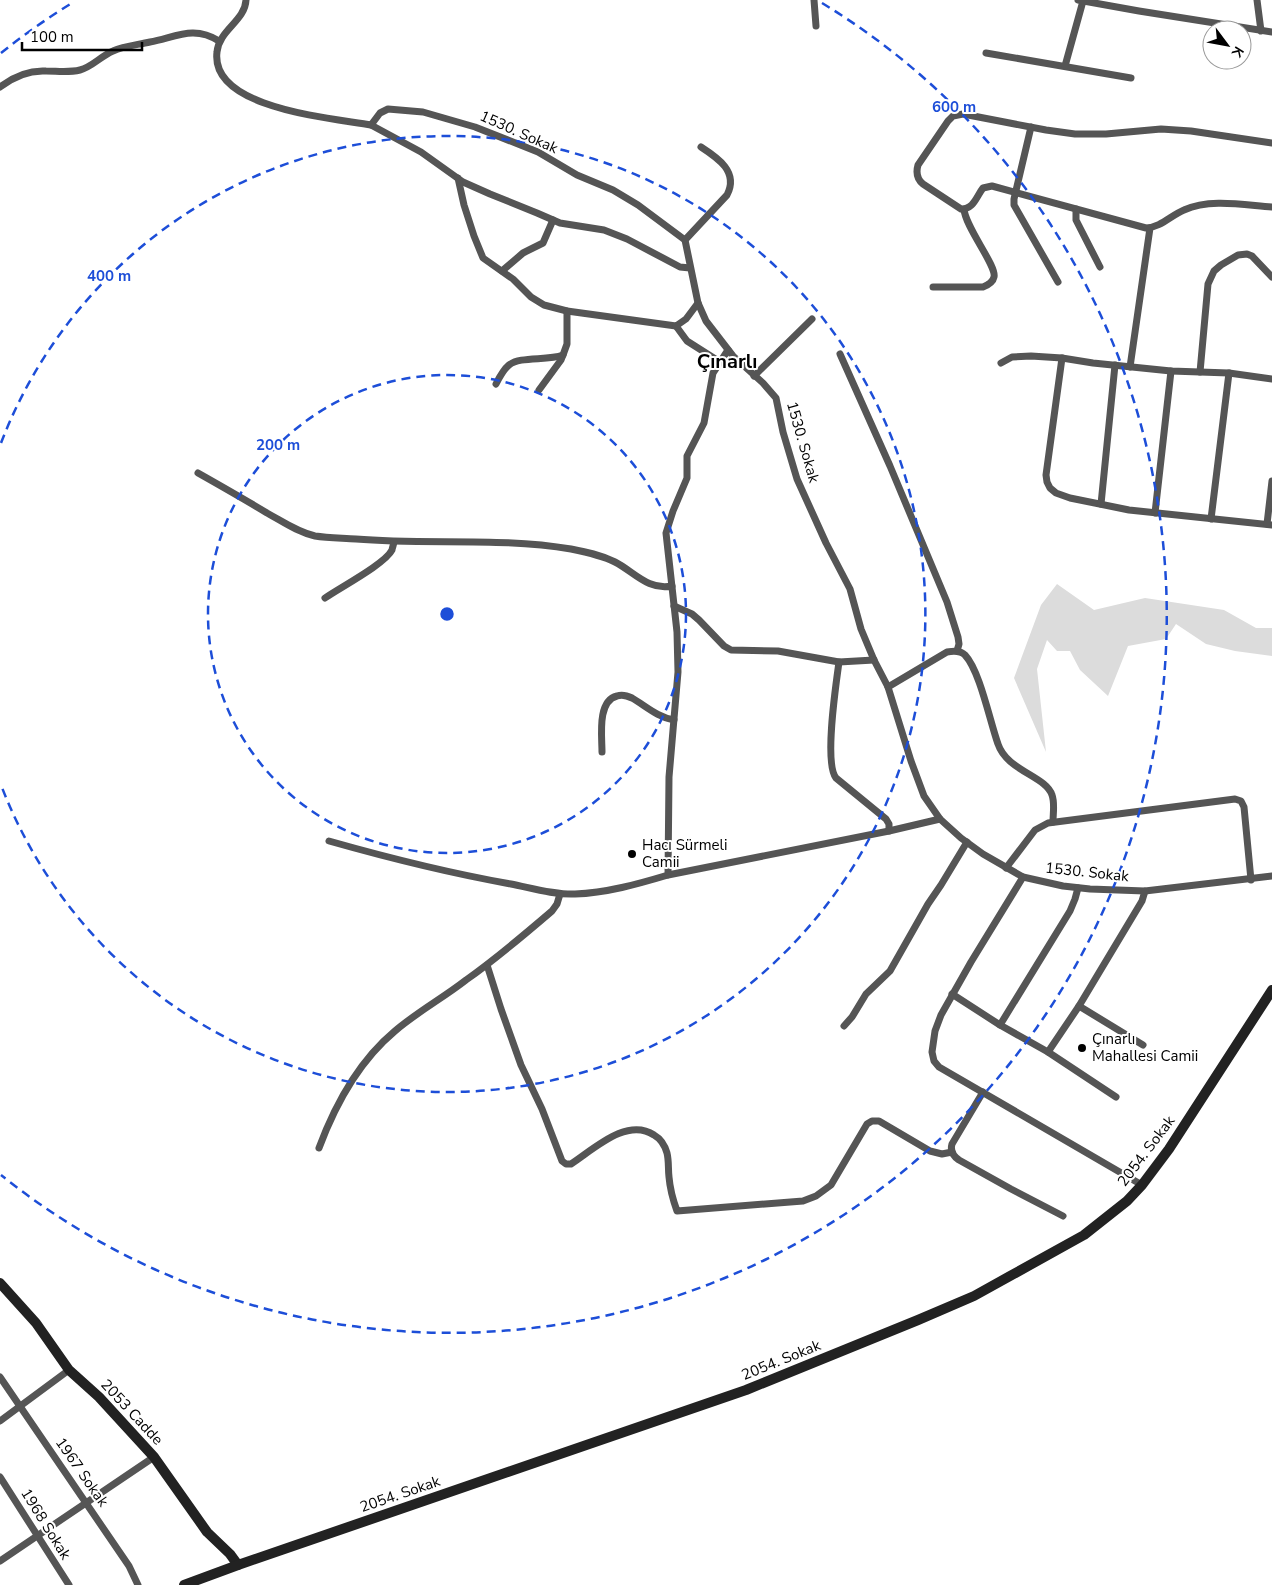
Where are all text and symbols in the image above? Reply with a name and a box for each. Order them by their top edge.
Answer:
scale bar [22,20,142,52]
north arrow [1202,20,1252,70]
text: 100 m [30,27,74,47]
text: K [1227,43,1248,61]
text: 600 m [932,97,976,117]
street label: 1530. Sokak [477,106,562,158]
text: 400 m [87,266,131,286]
district label: Çınarlı [697,348,757,375]
street label: 1530. Sokak [782,399,824,485]
text: 200 m [256,435,300,455]
centre of rings [438,605,456,623]
place label: Hacı Sürmeli Camii [642,835,727,872]
marker: Hacı Sürmeli Camii [626,848,638,860]
street label: 1530. Sokak [1044,858,1130,886]
place label: Çınarlı Mahallesi Camii [1092,1029,1198,1066]
marker: Çınarlı Mahallesi Camii [1076,1042,1088,1054]
street label: 2054. Sokak [1113,1111,1179,1190]
street label: 2054. Sokak [738,1335,824,1385]
street label: 2053 Cadde [96,1375,168,1449]
street label: 1967 Sokak [51,1433,114,1511]
street label: 2054. Sokak [357,1471,443,1517]
street label: 1968 Sokak [16,1485,76,1564]

